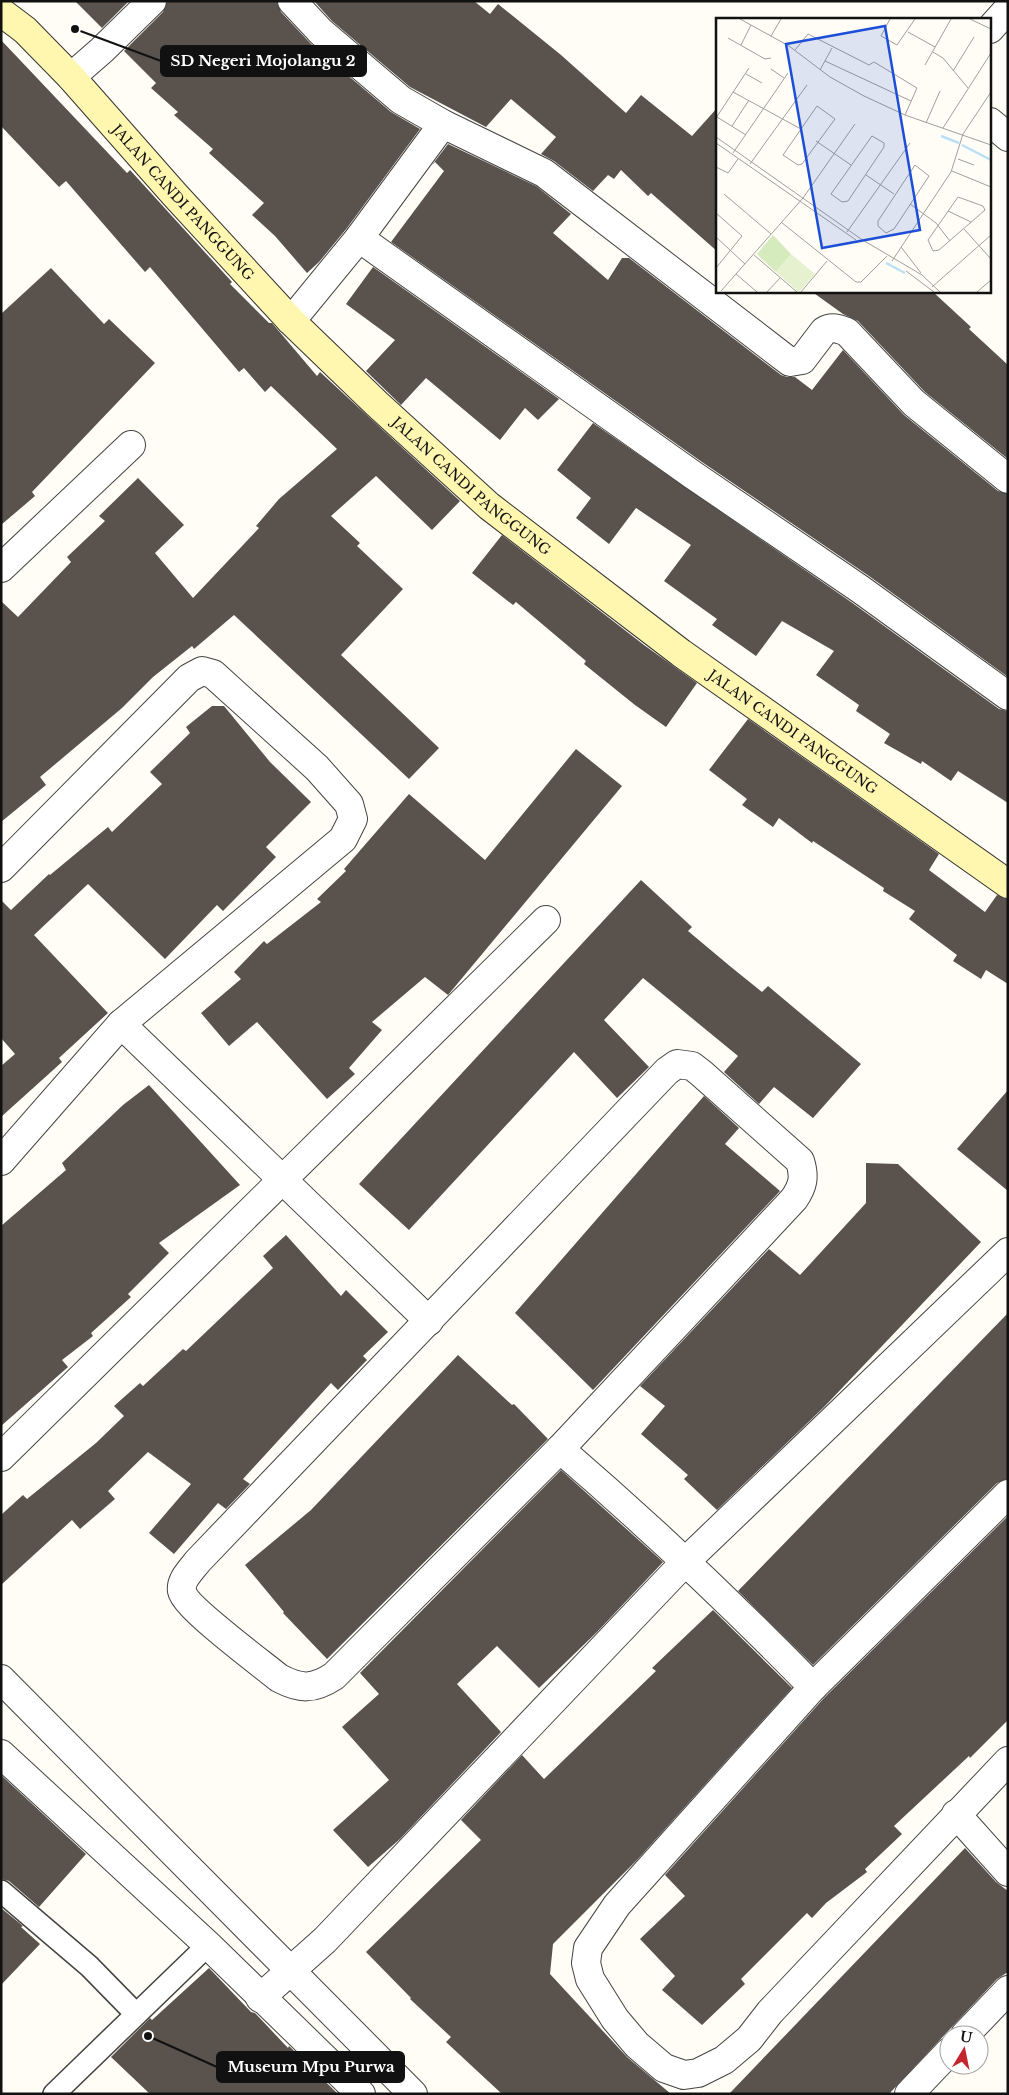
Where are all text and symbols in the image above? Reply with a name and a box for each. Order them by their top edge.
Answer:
inset map [716,18,992,292]
callout: SD Negeri Mojolangu 2 [161,46,366,76]
text: SD Negeri Mojolangu 2 [171,51,356,70]
street label: JALAN CANDI PANGGUNG [107,119,258,284]
street label: JALAN CANDI PANGGUNG [387,412,554,559]
street label: JALAN CANDI PANGGUNG [703,665,881,798]
north arrow [939,2025,989,2075]
text: U [959,2027,975,2047]
callout: Museum Mpu Purwa [217,2052,404,2082]
text: Museum Mpu Purwa [227,2057,395,2076]

